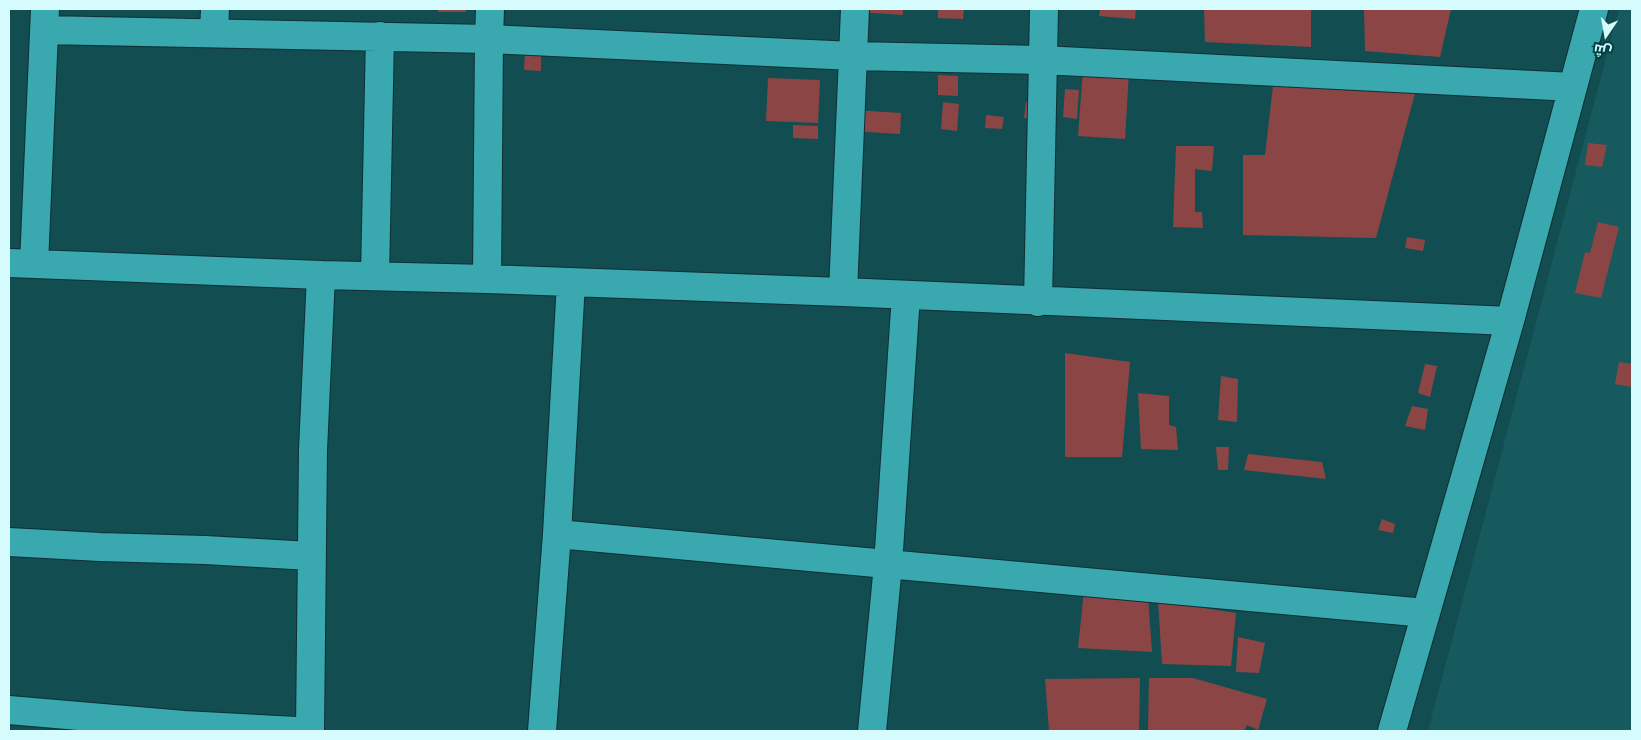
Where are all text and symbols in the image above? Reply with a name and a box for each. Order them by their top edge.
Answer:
north arrow [1581,10,1631,60]
text: ش [1592,40,1613,60]

